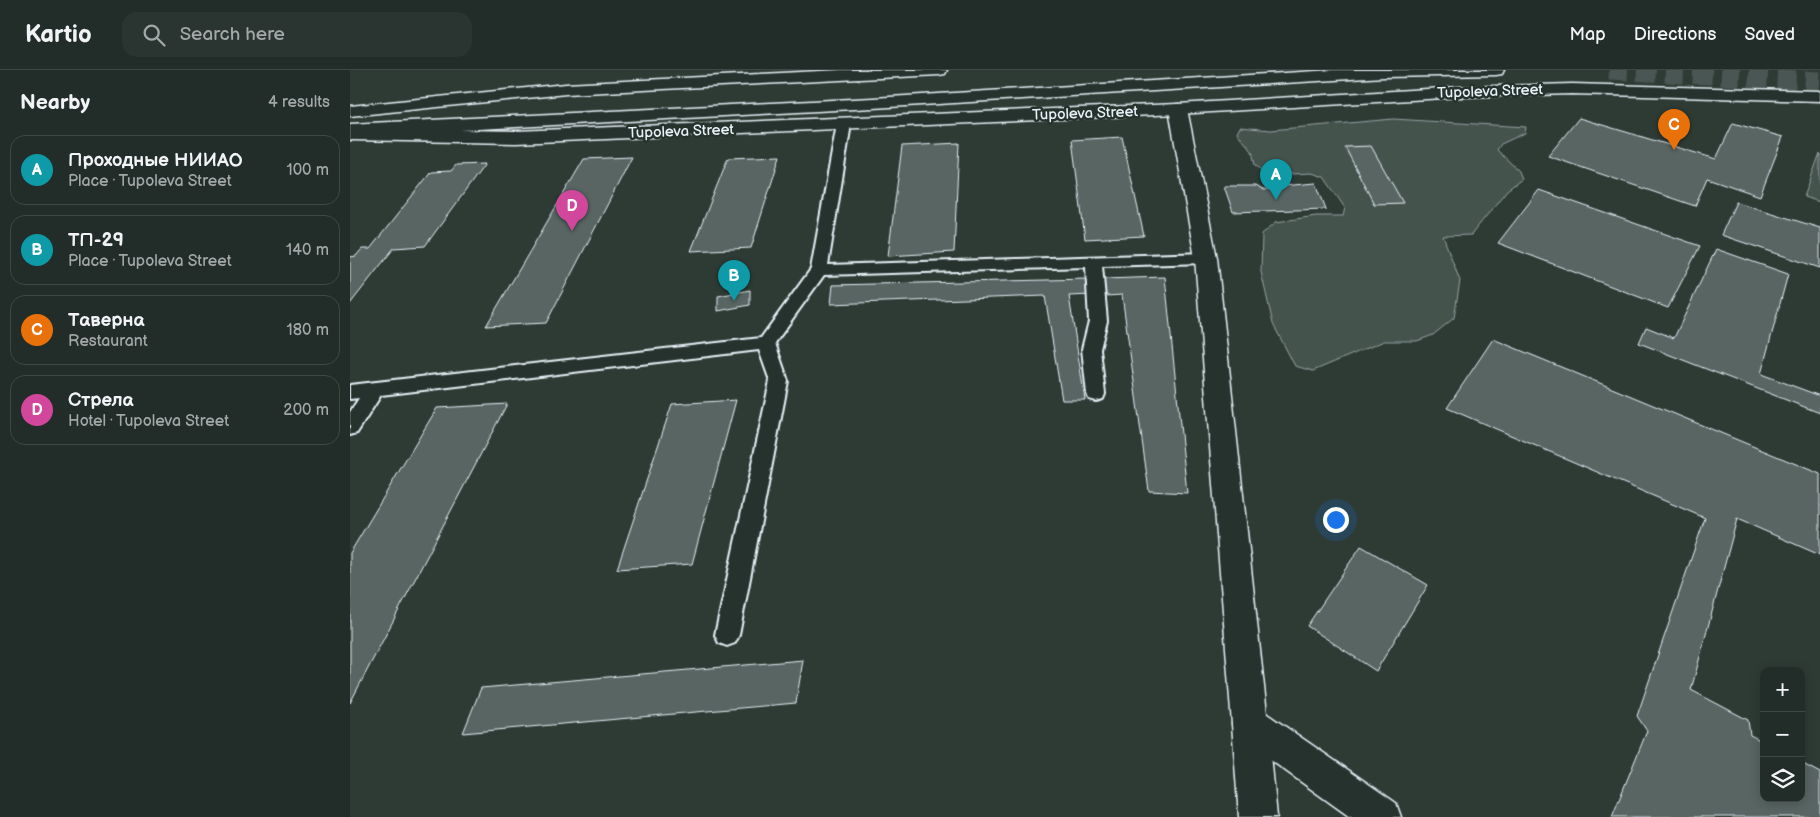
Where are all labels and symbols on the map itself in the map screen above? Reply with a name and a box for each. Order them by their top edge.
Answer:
street label: Tupoleva Street [1437,80,1544,103]
street label: Tupoleva Street [1032,102,1139,125]
pin: C [1658,109,1690,150]
street label: Tupoleva Street [628,120,735,143]
pin: A [1260,159,1292,200]
pin: D [556,190,588,231]
pin: B [718,260,750,301]
your location [1323,507,1349,533]

